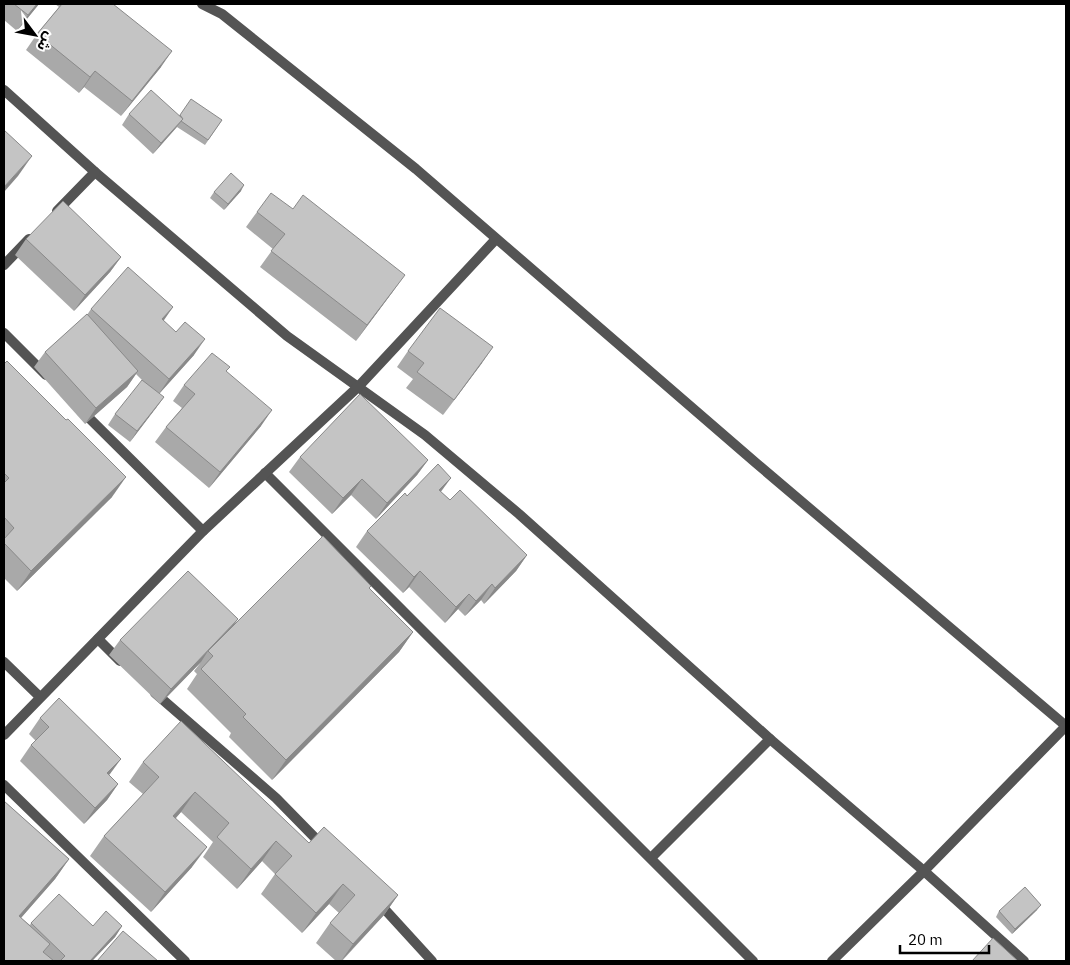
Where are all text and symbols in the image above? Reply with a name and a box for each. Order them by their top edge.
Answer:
north arrow [10,10,60,60]
text: ش [33,29,59,55]
scale bar [900,922,989,954]
text: 20 m [908,930,943,949]

